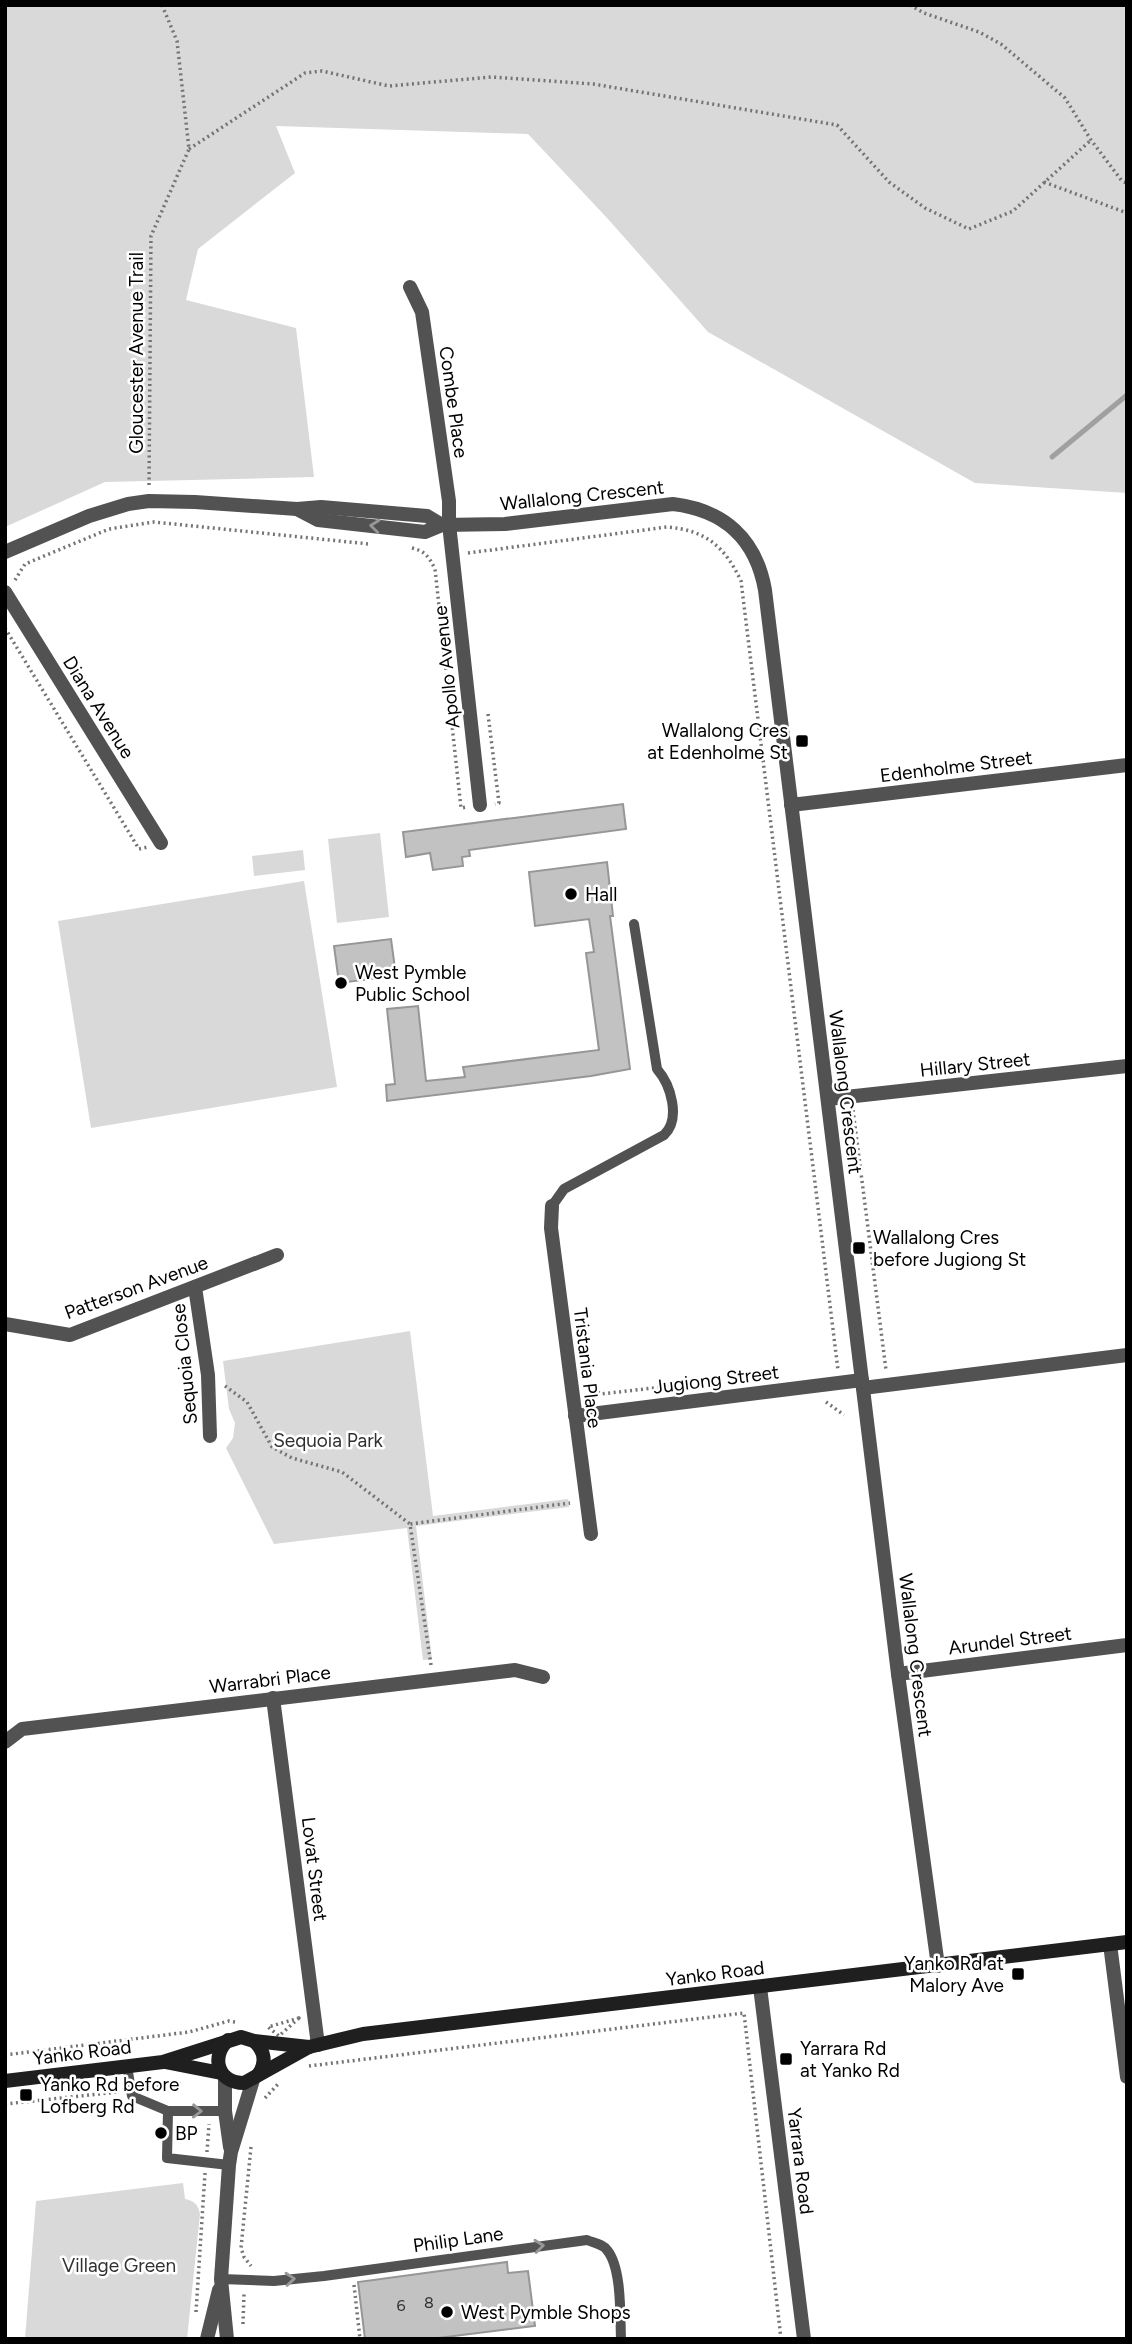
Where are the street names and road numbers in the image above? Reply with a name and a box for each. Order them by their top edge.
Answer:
street label: Gloucester Avenue Trail [125,252,148,454]
street label: Combe Place [434,345,473,459]
street label: Wallalong Crescent [499,475,665,516]
street label: Apollo Avenue [429,604,464,730]
street label: Diana Avenue [58,652,139,763]
street label: Edenholme Street [878,746,1034,787]
street label: Wallalong Crescent [824,1009,867,1175]
street label: Hillary Street [919,1047,1031,1082]
street label: Patterson Avenue [61,1251,211,1324]
street label: Sequoia Close [167,1302,202,1426]
street label: Tristania Place [569,1307,606,1430]
street label: Jugiong Street [652,1360,780,1399]
street label: Wallalong Crescent [894,1572,937,1738]
street label: Arundel Street [947,1622,1073,1659]
street label: Warrabri Place [208,1661,332,1698]
street label: Lovat Street [297,1816,332,1923]
street label: Yanko Road [664,1956,766,1991]
street label: Yanko Road [31,2035,133,2070]
street label: Yarrara Road [783,2107,818,2216]
street label: Philip Lane [411,2222,505,2257]

